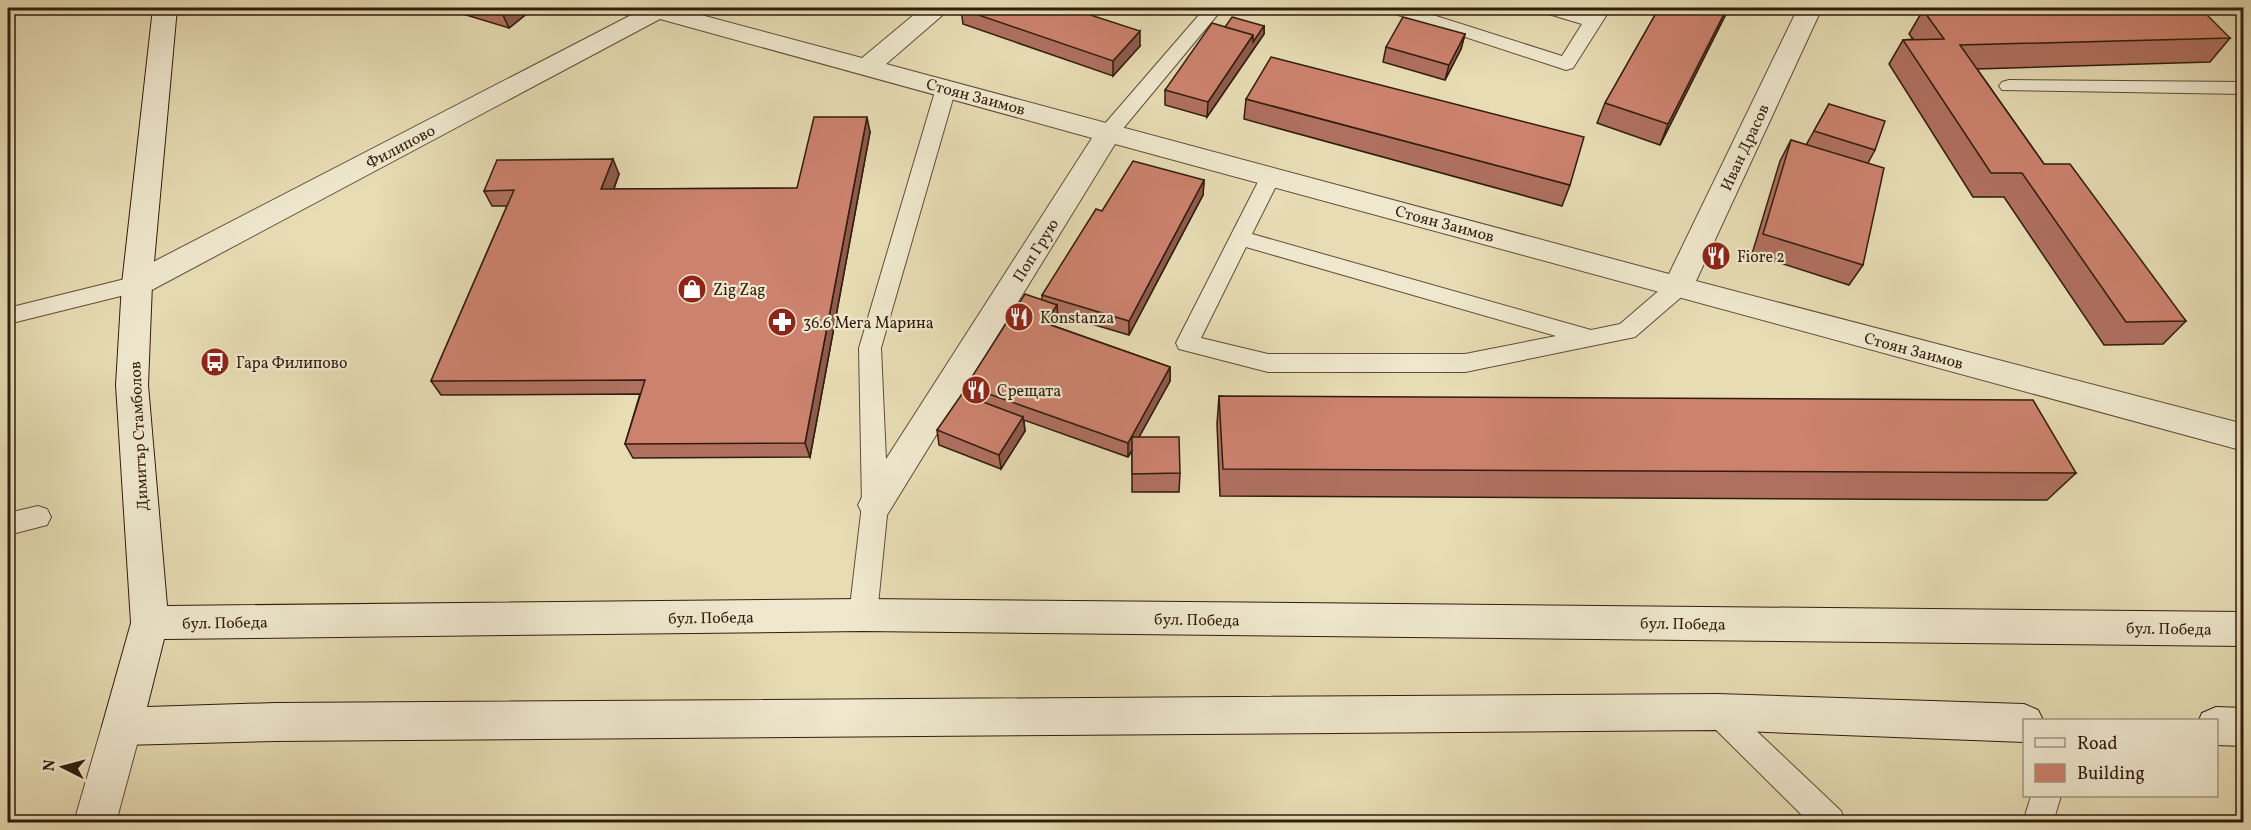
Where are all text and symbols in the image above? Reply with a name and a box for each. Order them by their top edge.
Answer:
street label: Стоян Заимов [923,74,1028,122]
street label: Иван Драсов [1716,101,1776,195]
street label: Филипово [362,120,439,175]
street label: Стоян Заимов [1392,201,1497,249]
street label: Поп Грую [1009,215,1065,287]
restaurant icon: Fiore 2 [1700,240,1732,272]
place label: Fiore 2 [1737,247,1785,269]
shop icon: Zig Zag [676,273,708,305]
place label: Zig Zag [713,280,766,302]
restaurant icon: Konstanza [1003,301,1035,333]
pharmacy icon: 36.6 Мега Марина [766,306,798,338]
place label: Konstanza [1040,308,1114,330]
place label: 36.6 Мега Марина [803,313,934,335]
street label: Стоян Заимов [1861,328,1966,376]
bus stop icon: Гара Филипово [199,346,231,378]
place label: Гара Филипово [236,353,347,375]
street label: Димитър Стамболов [125,361,155,511]
restaurant icon: Срещата [960,374,992,406]
place label: Срещата [997,381,1061,403]
street label: бул. Победа [668,607,754,631]
street label: бул. Победа [1154,609,1240,633]
street label: бул. Победа [182,612,268,636]
street label: бул. Победа [1640,613,1726,637]
street label: бул. Победа [2126,618,2212,642]
legend [2023,719,2218,797]
text: Road [2077,732,2118,757]
north arrow [33,737,93,797]
text: N [39,758,62,773]
text: Building [2077,762,2145,787]

